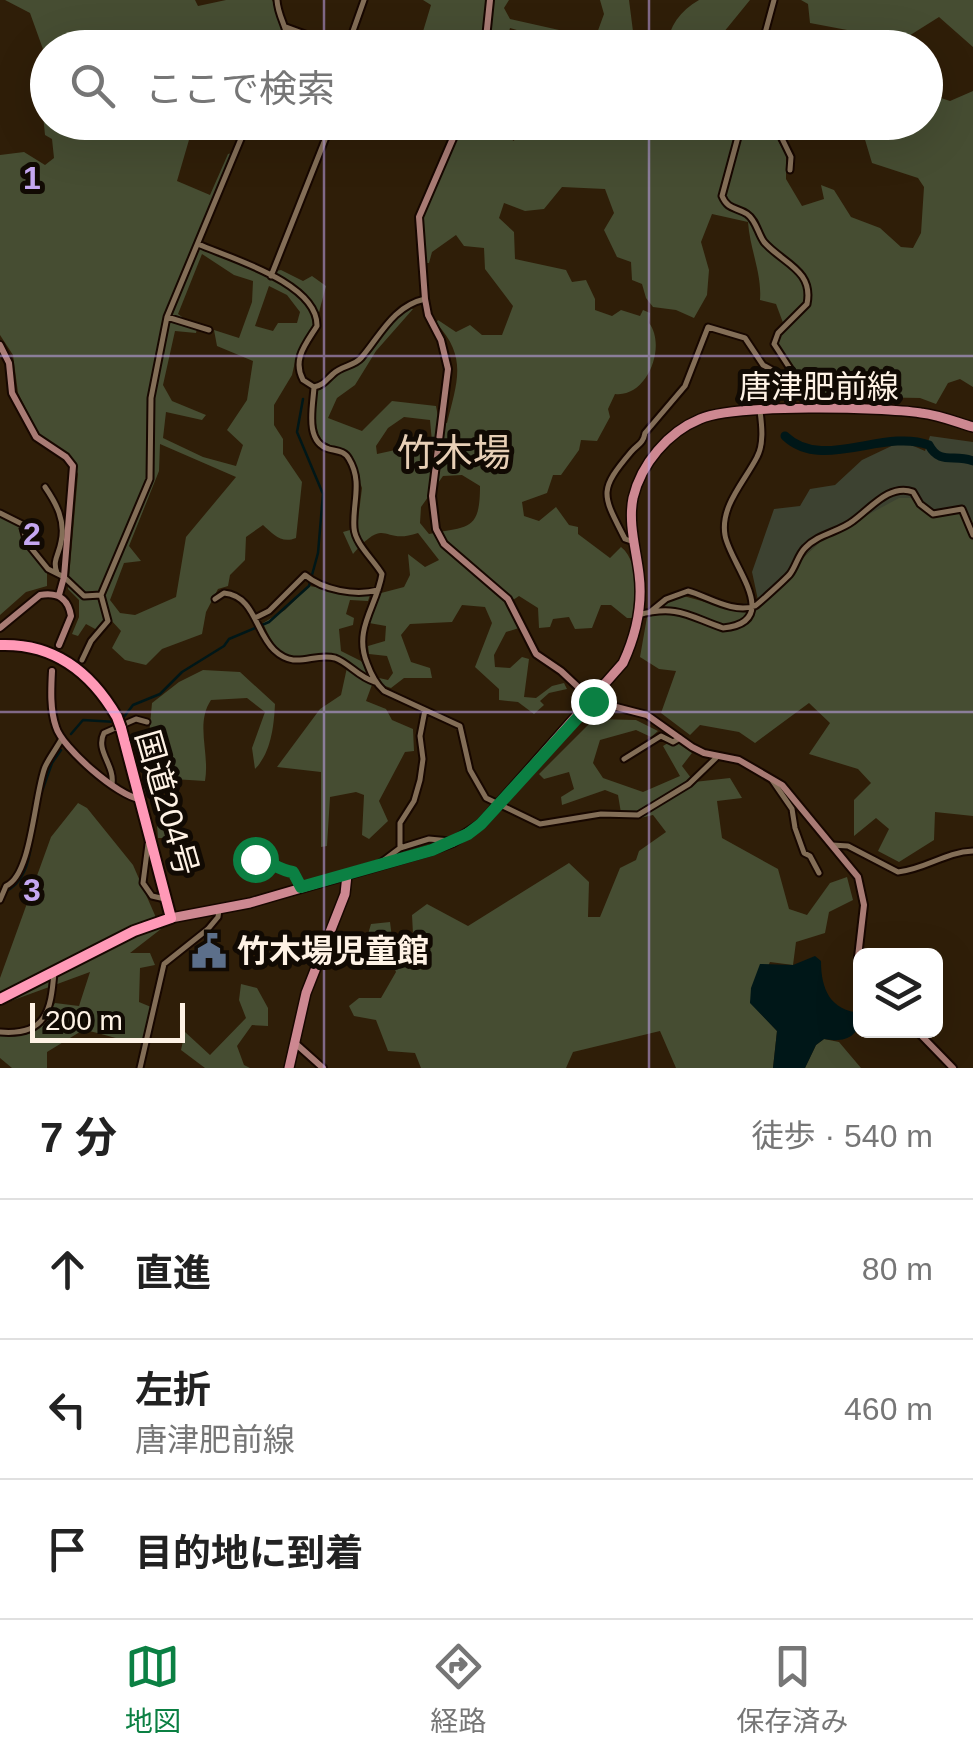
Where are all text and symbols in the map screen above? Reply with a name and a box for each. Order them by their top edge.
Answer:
search box [30,30,943,140]
icon: search [65,58,120,113]
text: ここで検索 [145,68,335,110]
text: 1 [23,160,41,196]
street label: 唐津肥前線 [739,369,899,405]
district label: 竹木場 [397,432,511,474]
text: 2 [23,516,41,552]
route end [571,679,617,725]
street label: 国道204号 [129,726,205,880]
route start [233,837,279,883]
text: 3 [23,872,41,908]
public building icon: 竹木場児童館 [190,932,228,970]
place label: 竹木場児童館 [237,933,429,969]
map controls [853,948,943,1038]
button: layers [853,948,943,1038]
scale bar [30,998,185,1042]
text: 200 m [45,1005,123,1036]
text: 7 分 [40,1114,117,1161]
text: 徒歩 · 540 m [752,1118,933,1154]
icon: ahead [40,1242,95,1297]
text: 80 m [862,1251,933,1287]
text: 直進 [135,1252,211,1294]
text: 左折 [135,1369,211,1411]
icon: left [40,1382,95,1437]
text: 460 m [844,1391,933,1427]
text: 唐津肥前線 [135,1422,295,1458]
icon: arrive [40,1522,95,1577]
text: 目的地に到着 [135,1532,363,1574]
tab: 地図 [125,1639,181,1739]
tab: 経路 [430,1639,486,1739]
tab: 保存済み [736,1639,848,1739]

